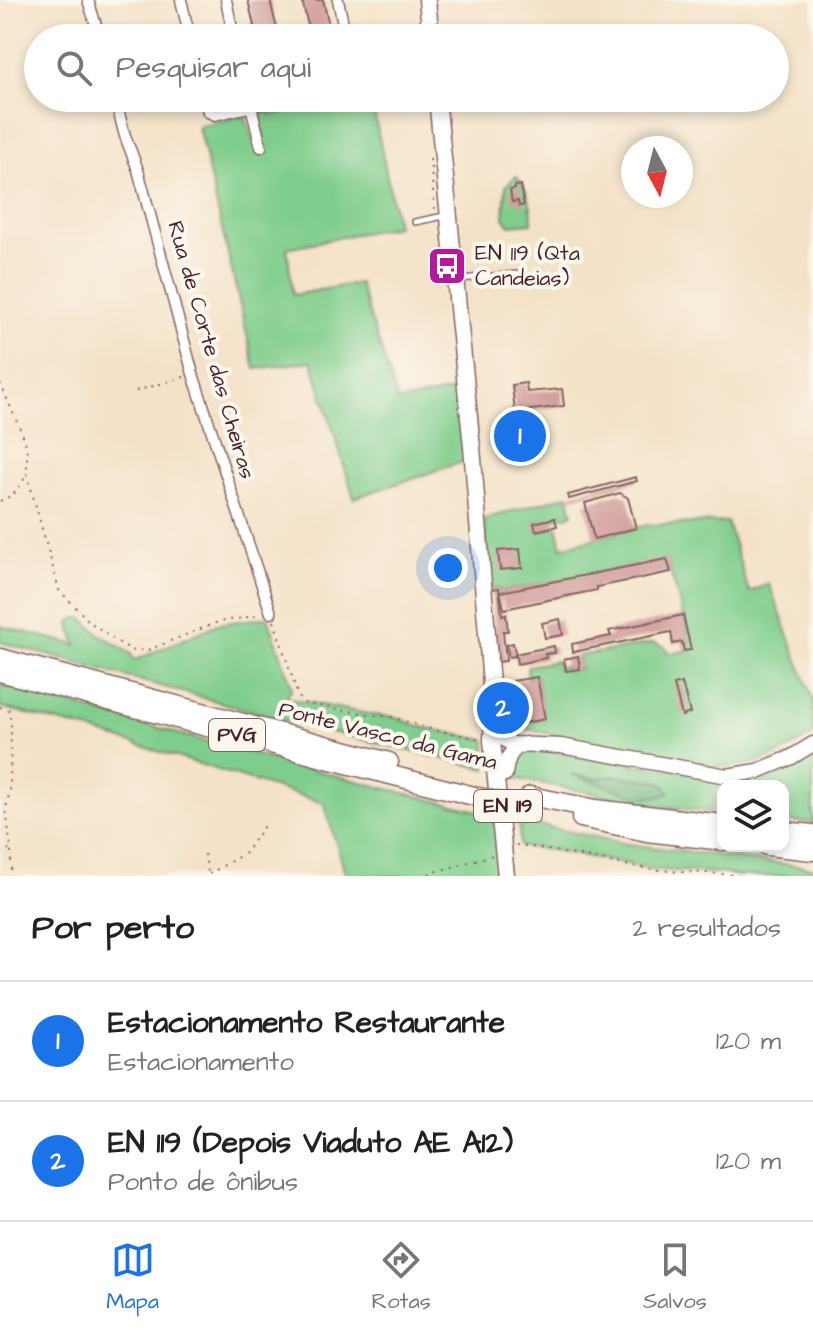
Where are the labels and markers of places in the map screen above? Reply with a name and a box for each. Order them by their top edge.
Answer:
place label: EN 119 (Qta Candeias) [475,238,580,294]
bus stop icon: EN 119 (Qta Candeias) [426,245,468,287]
pin: 1 [494,406,546,466]
pin: 2 [477,678,529,738]

